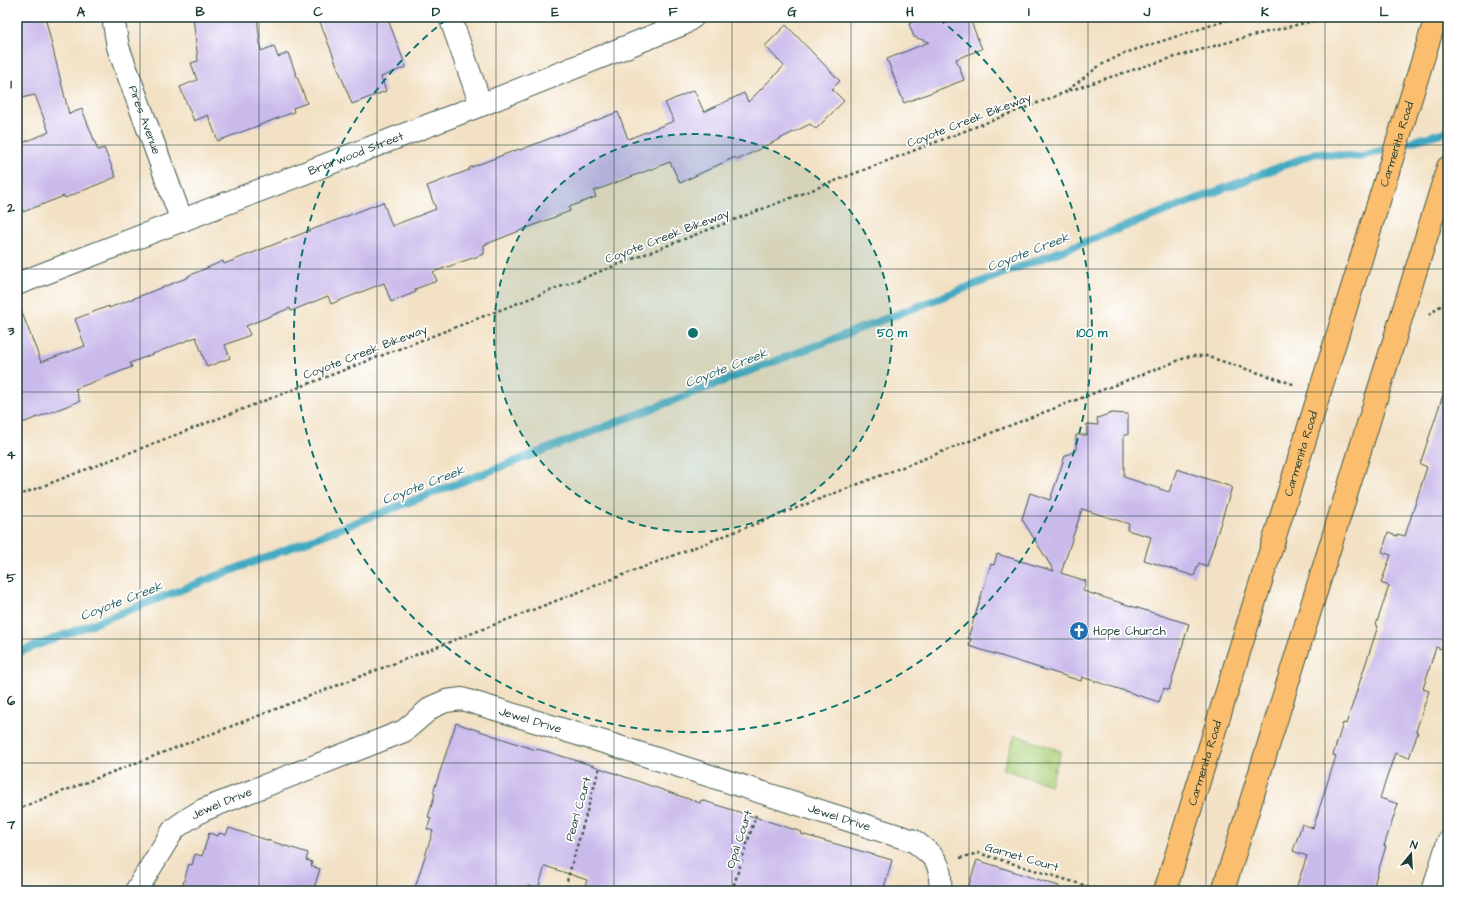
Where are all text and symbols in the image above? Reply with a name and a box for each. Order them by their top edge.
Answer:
text: A [77,3,86,21]
text: B [195,3,205,21]
text: C [313,3,323,21]
text: D [432,3,441,21]
text: E [551,3,559,21]
text: F [668,3,678,21]
text: G [787,3,797,21]
text: H [906,3,914,21]
text: I [1028,3,1030,21]
text: J [1143,3,1151,21]
text: K [1261,3,1269,21]
text: L [1379,3,1389,21]
text: 1 [10,75,12,93]
street label: Pires Avenue [124,83,165,157]
street label: Coyote Creek Bikeway [905,89,1034,153]
street label: Carmenita Road [1376,100,1418,189]
street label: Briarwood Street [306,128,406,180]
text: 2 [6,199,15,217]
street label: Coyote Creek Bikeway [603,205,732,269]
water label: Coyote Creek [985,228,1073,277]
street label: Coyote Creek Bikeway [301,321,430,385]
text: 3 [7,322,15,340]
text: 50 m [877,325,908,342]
text: 100 m [1077,325,1108,342]
centre of rings [686,326,700,340]
water label: Coyote Creek [683,344,771,393]
street label: Carmenita Road [1280,409,1322,498]
text: 4 [7,446,16,464]
water label: Coyote Creek [380,461,468,510]
text: 5 [6,569,16,587]
water label: Coyote Creek [78,577,166,626]
church icon: Hope Church [1068,620,1090,642]
place label: Hope Church [1093,623,1166,640]
text: 6 [7,692,16,710]
street label: Jewel Drive [497,703,564,738]
street label: Carmenita Road [1184,718,1226,808]
street label: Pearl Court [561,775,596,843]
street label: Jewel Drive [188,783,255,824]
street label: Jewel Drive [806,800,873,836]
street label: Opal Court [722,808,757,870]
text: 7 [6,816,16,834]
north arrow [1391,834,1431,874]
text: N [1408,837,1420,853]
street label: Garnet Court [983,839,1061,876]

